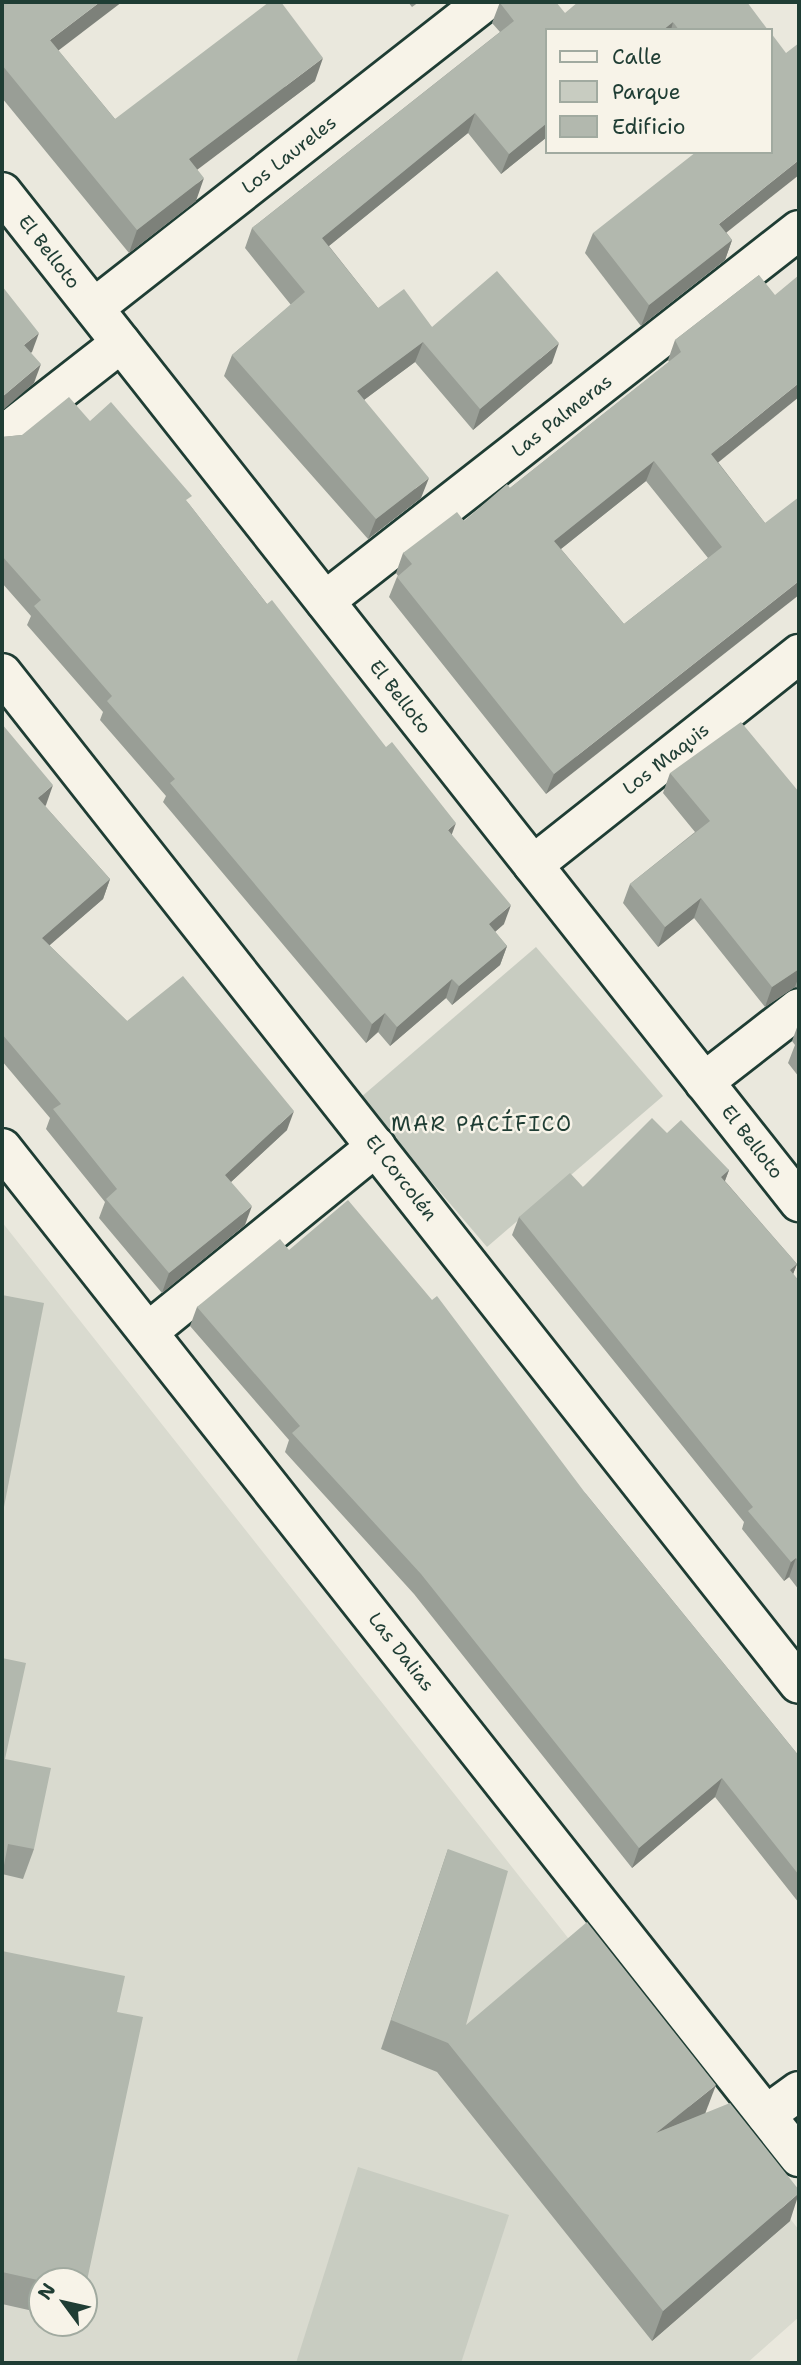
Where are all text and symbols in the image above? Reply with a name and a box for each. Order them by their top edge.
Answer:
legend [546,28,773,154]
text: Calle [612,43,662,71]
text: Parque [612,78,681,106]
street label: Los Laureles [237,111,341,199]
text: Edificio [612,113,685,141]
street label: El Belloto [13,211,85,293]
street label: Las Palmeras [507,370,617,462]
street label: El Belloto [364,656,436,738]
street label: Los Maquis [618,718,714,800]
street label: El Belloto [716,1101,788,1183]
district label: MAR PACÍFICO [392,1111,572,1137]
street label: El Corcolén [360,1131,442,1225]
street label: Las Dalias [363,1608,439,1696]
north arrow [28,2267,98,2337]
text: N [32,2278,61,2305]

